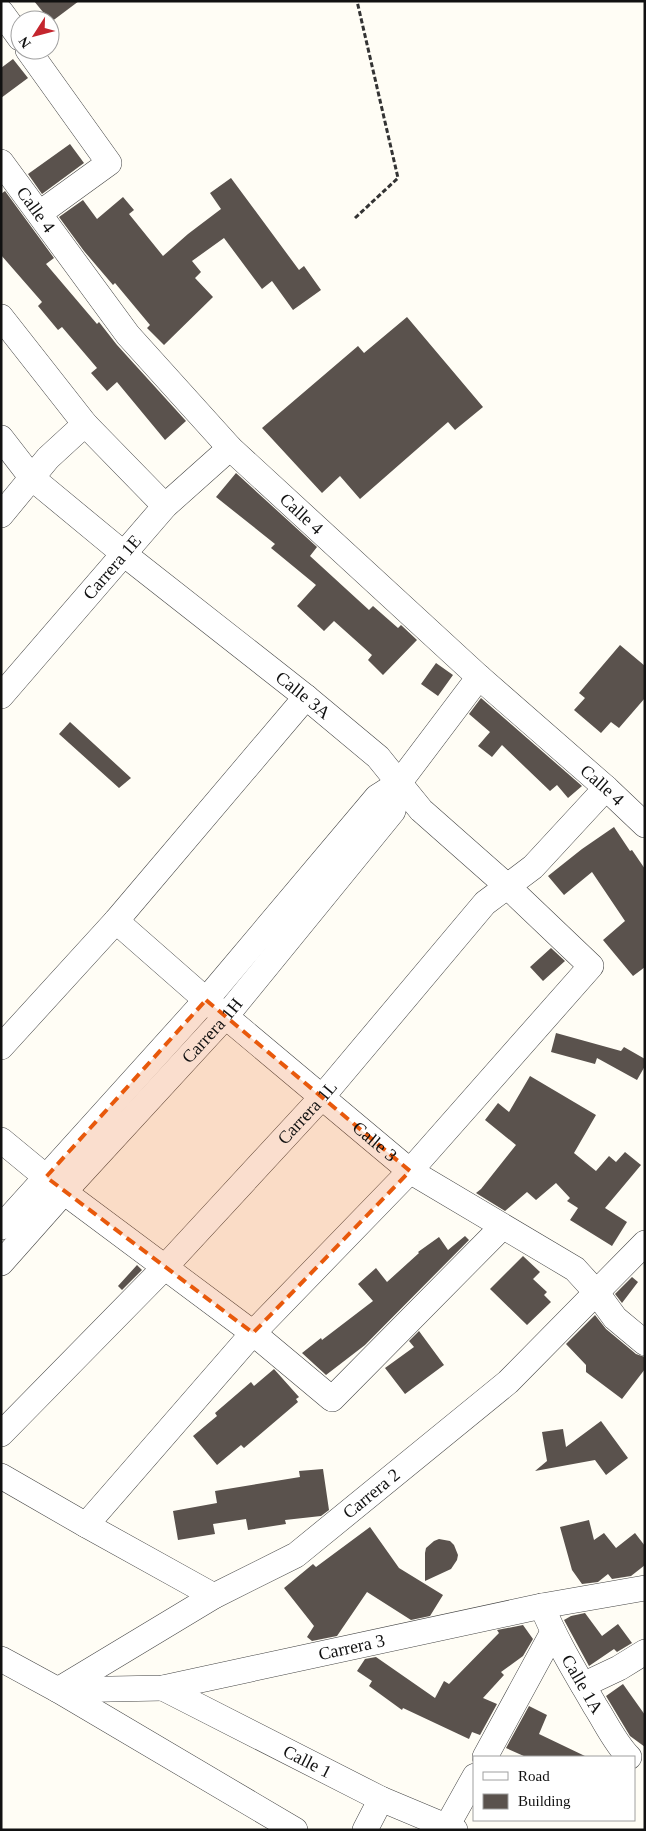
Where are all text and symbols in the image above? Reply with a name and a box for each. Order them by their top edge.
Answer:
north arrow [10,10,60,60]
text: N [16,34,34,51]
street label: Calle 4 [13,183,59,236]
street label: Calle 4 [276,489,327,539]
street label: Carrera 1E [79,531,145,604]
street label: Calle 3A [272,667,335,723]
street label: Calle 4 [576,760,628,810]
street label: Carrera 1H [178,994,246,1067]
street label: Carrera 1L [273,1077,341,1148]
street label: Calle 3 [349,1117,401,1166]
street label: Carrera 2 [339,1464,404,1523]
street label: Carrera 3 [317,1630,387,1664]
street label: Calle 1A [558,1651,607,1717]
street label: Calle 1 [280,1741,335,1782]
legend [473,1756,636,1821]
text: Road [518,1768,550,1784]
text: Building [518,1793,571,1809]

